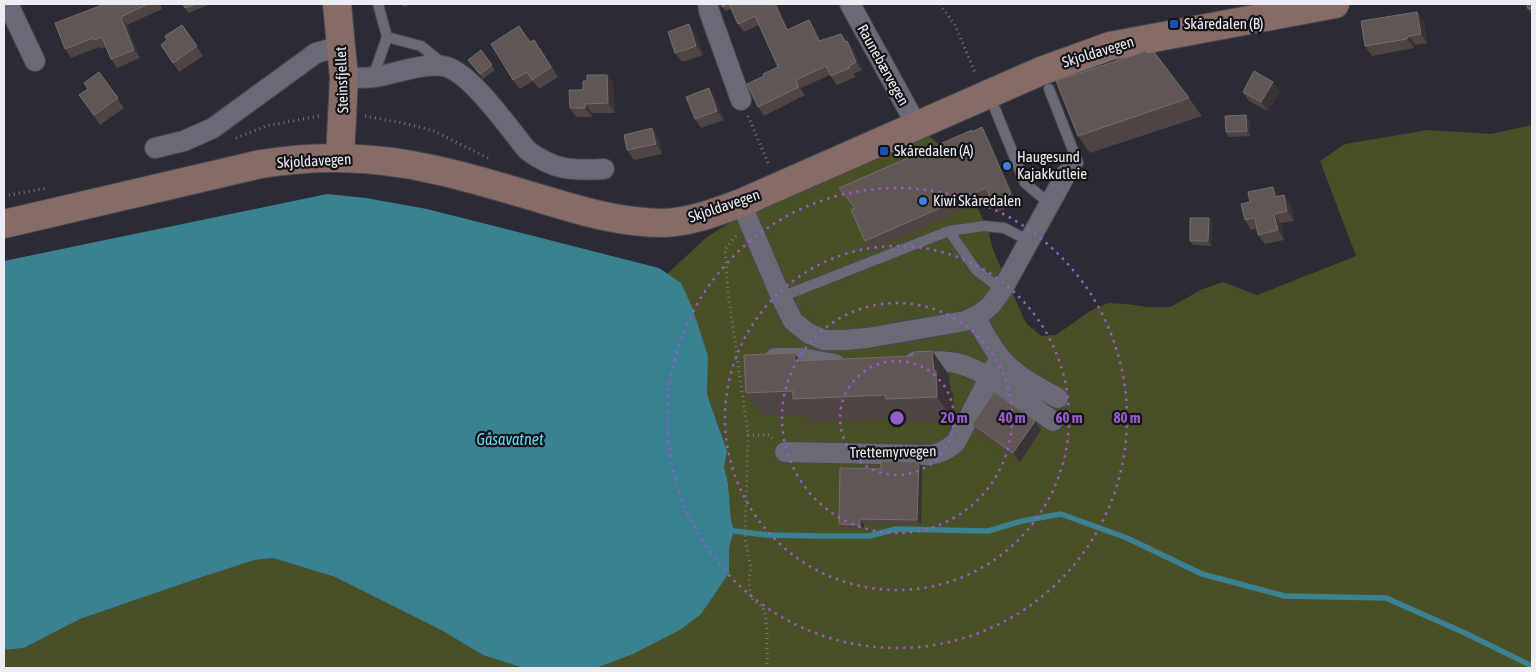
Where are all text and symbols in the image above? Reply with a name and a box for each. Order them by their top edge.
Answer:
place label: Skåredalen (B) [1184,15,1263,32]
marker: Skåredalen (B) [1168,18,1180,30]
street label: Raunebærvegen [854,21,913,108]
street label: Skjoldavegen [1060,33,1136,71]
street label: Steinsfjellet [332,46,351,114]
place label: Skåredalen (A) [894,142,974,159]
marker: Skåredalen (A) [878,145,890,157]
place label: Haugesund Kajakkutleie [1017,148,1087,182]
street label: Skjoldavegen [276,150,352,171]
marker: Haugesund Kajakkutleie [1001,160,1013,172]
street label: Skjoldavegen [686,185,762,226]
place label: Kiwi Skåredalen [933,192,1021,209]
marker: Kiwi Skåredalen [917,195,929,207]
centre of rings [888,409,906,427]
text: 20 m [941,409,968,426]
text: 40 m [998,409,1026,426]
text: 60 m [1056,409,1083,426]
text: 80 m [1114,409,1141,426]
water label: Gåsavatnet [476,430,544,448]
street label: Trettemyrvegen [849,442,936,461]

